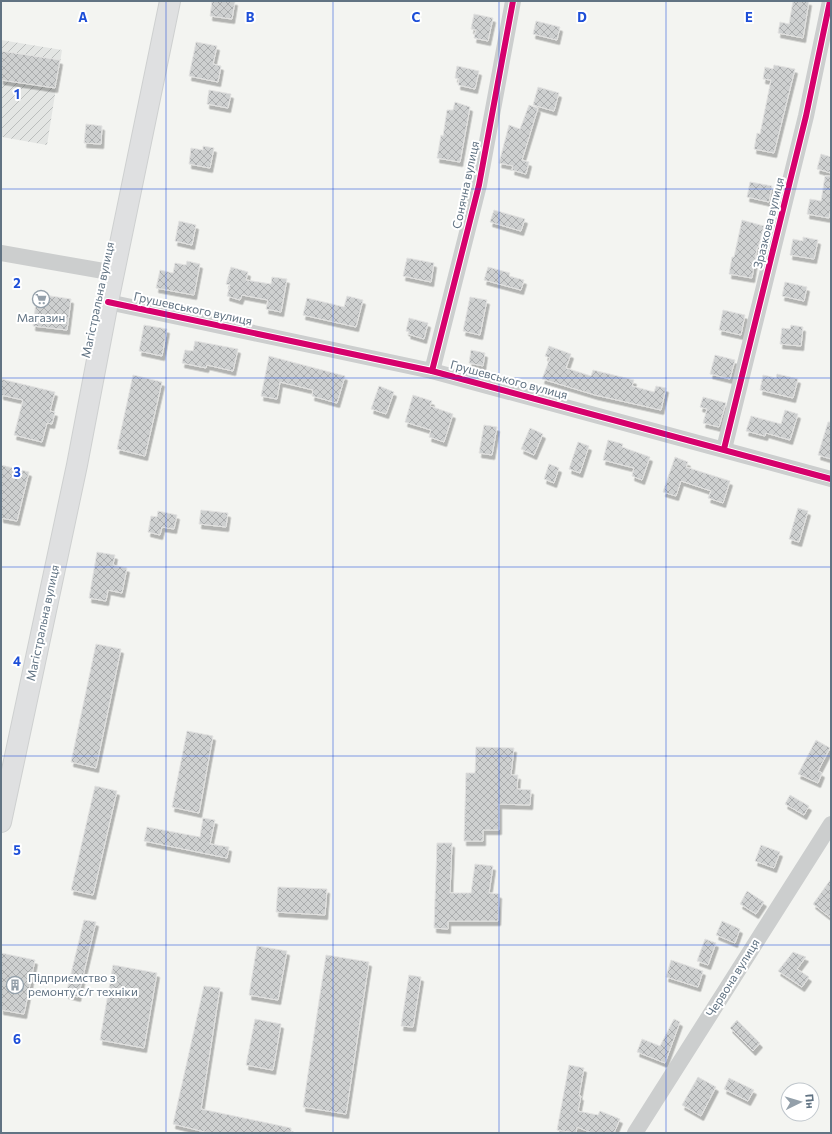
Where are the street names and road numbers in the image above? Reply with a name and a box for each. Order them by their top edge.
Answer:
street label: Сонячна вулиця [449,140,481,230]
street label: Зразкова вулиця [750,176,786,270]
street label: Магістральна вулиця [78,240,116,359]
street label: Грушевського вулиця [133,289,254,327]
street label: Грушевського вулиця [449,357,569,401]
street label: Магістральна вулиця [23,563,61,682]
street label: Червона вулиця [702,936,762,1019]

